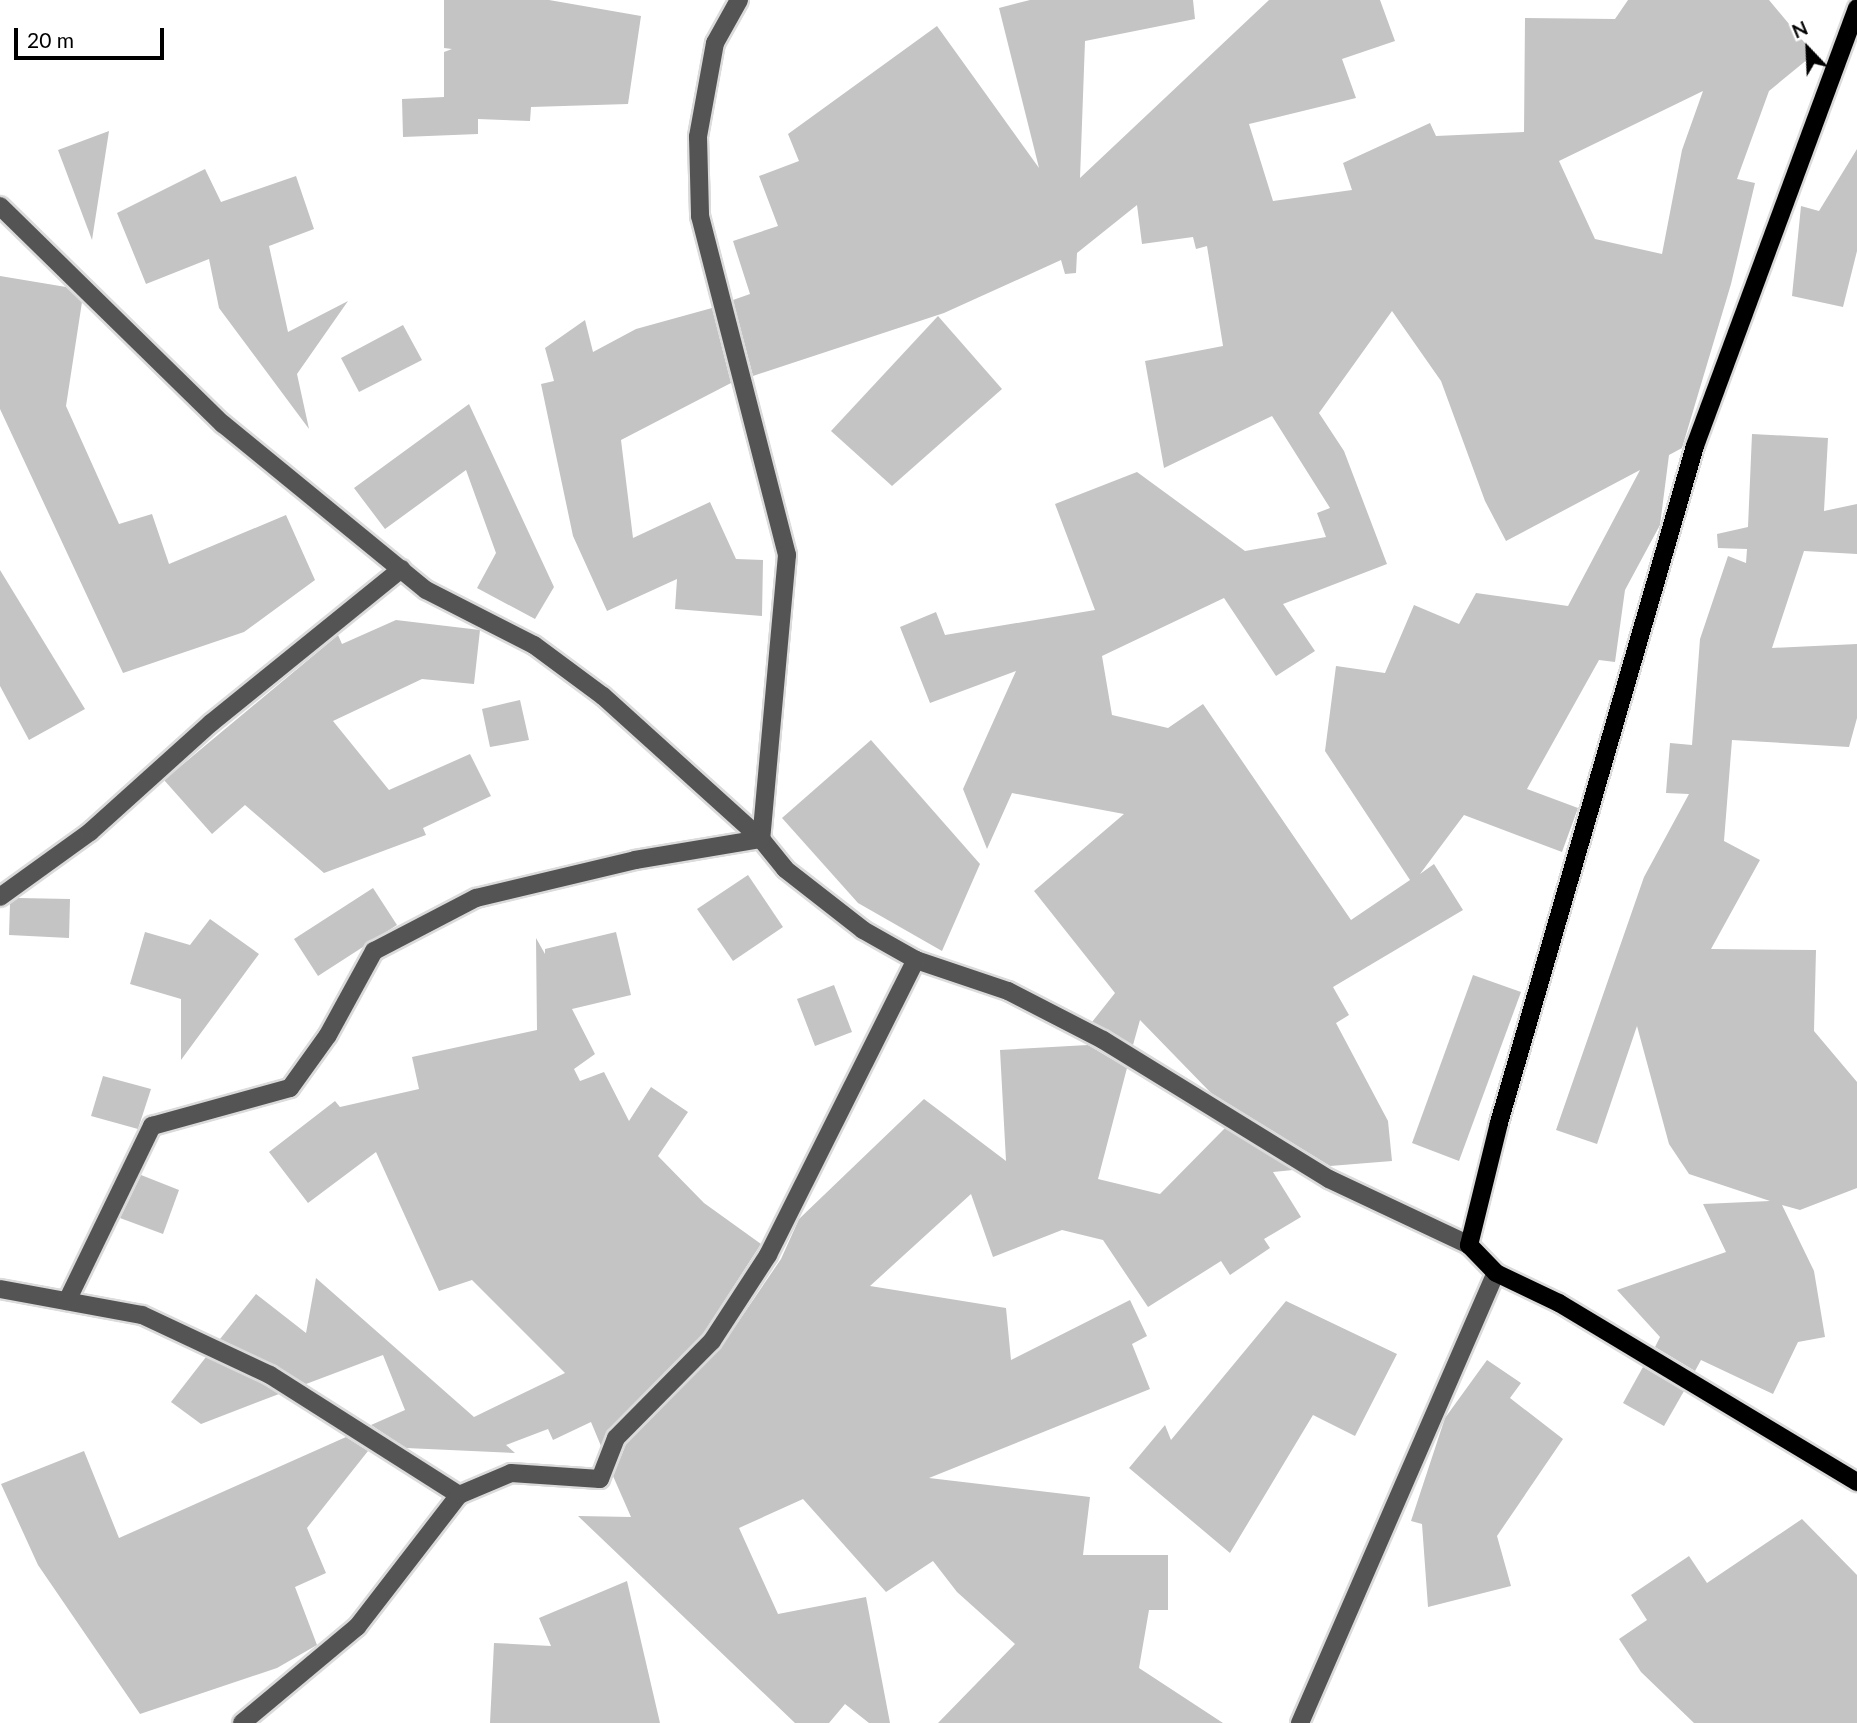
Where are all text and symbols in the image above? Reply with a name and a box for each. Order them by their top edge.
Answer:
scale bar [18,14,168,58]
north arrow [1773,14,1843,84]
text: N [1788,16,1811,43]
text: 20 m [27,27,74,52]

